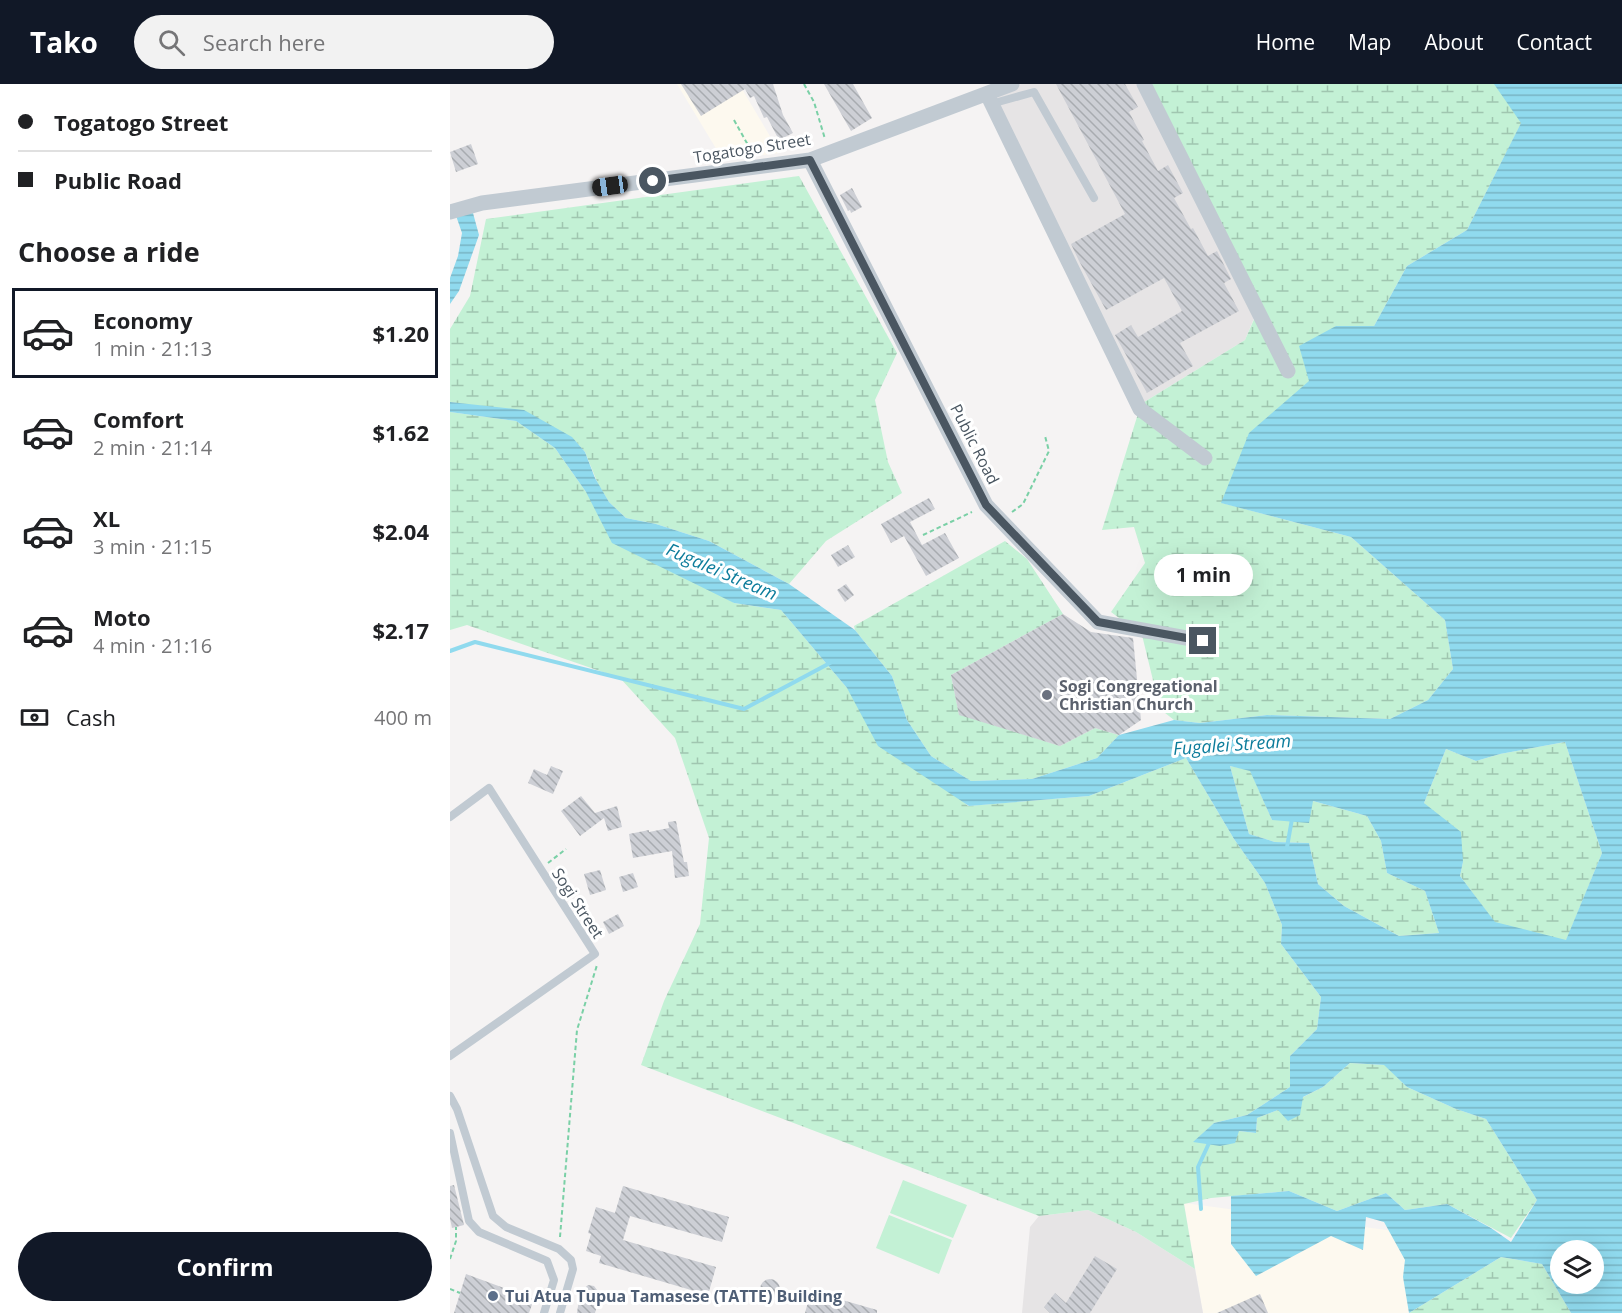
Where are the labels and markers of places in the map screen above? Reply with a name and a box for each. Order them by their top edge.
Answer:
place label: Sogi Congregational Christian Church [1059,675,1218,715]
marker: Sogi Congregational Christian Church [1040,688,1054,702]
place label: Tui Atua Tupua Tamasese (TATTE) Building [505,1285,842,1307]
marker: Tui Atua Tupua Tamasese (TATTE) Building [486,1289,500,1303]

